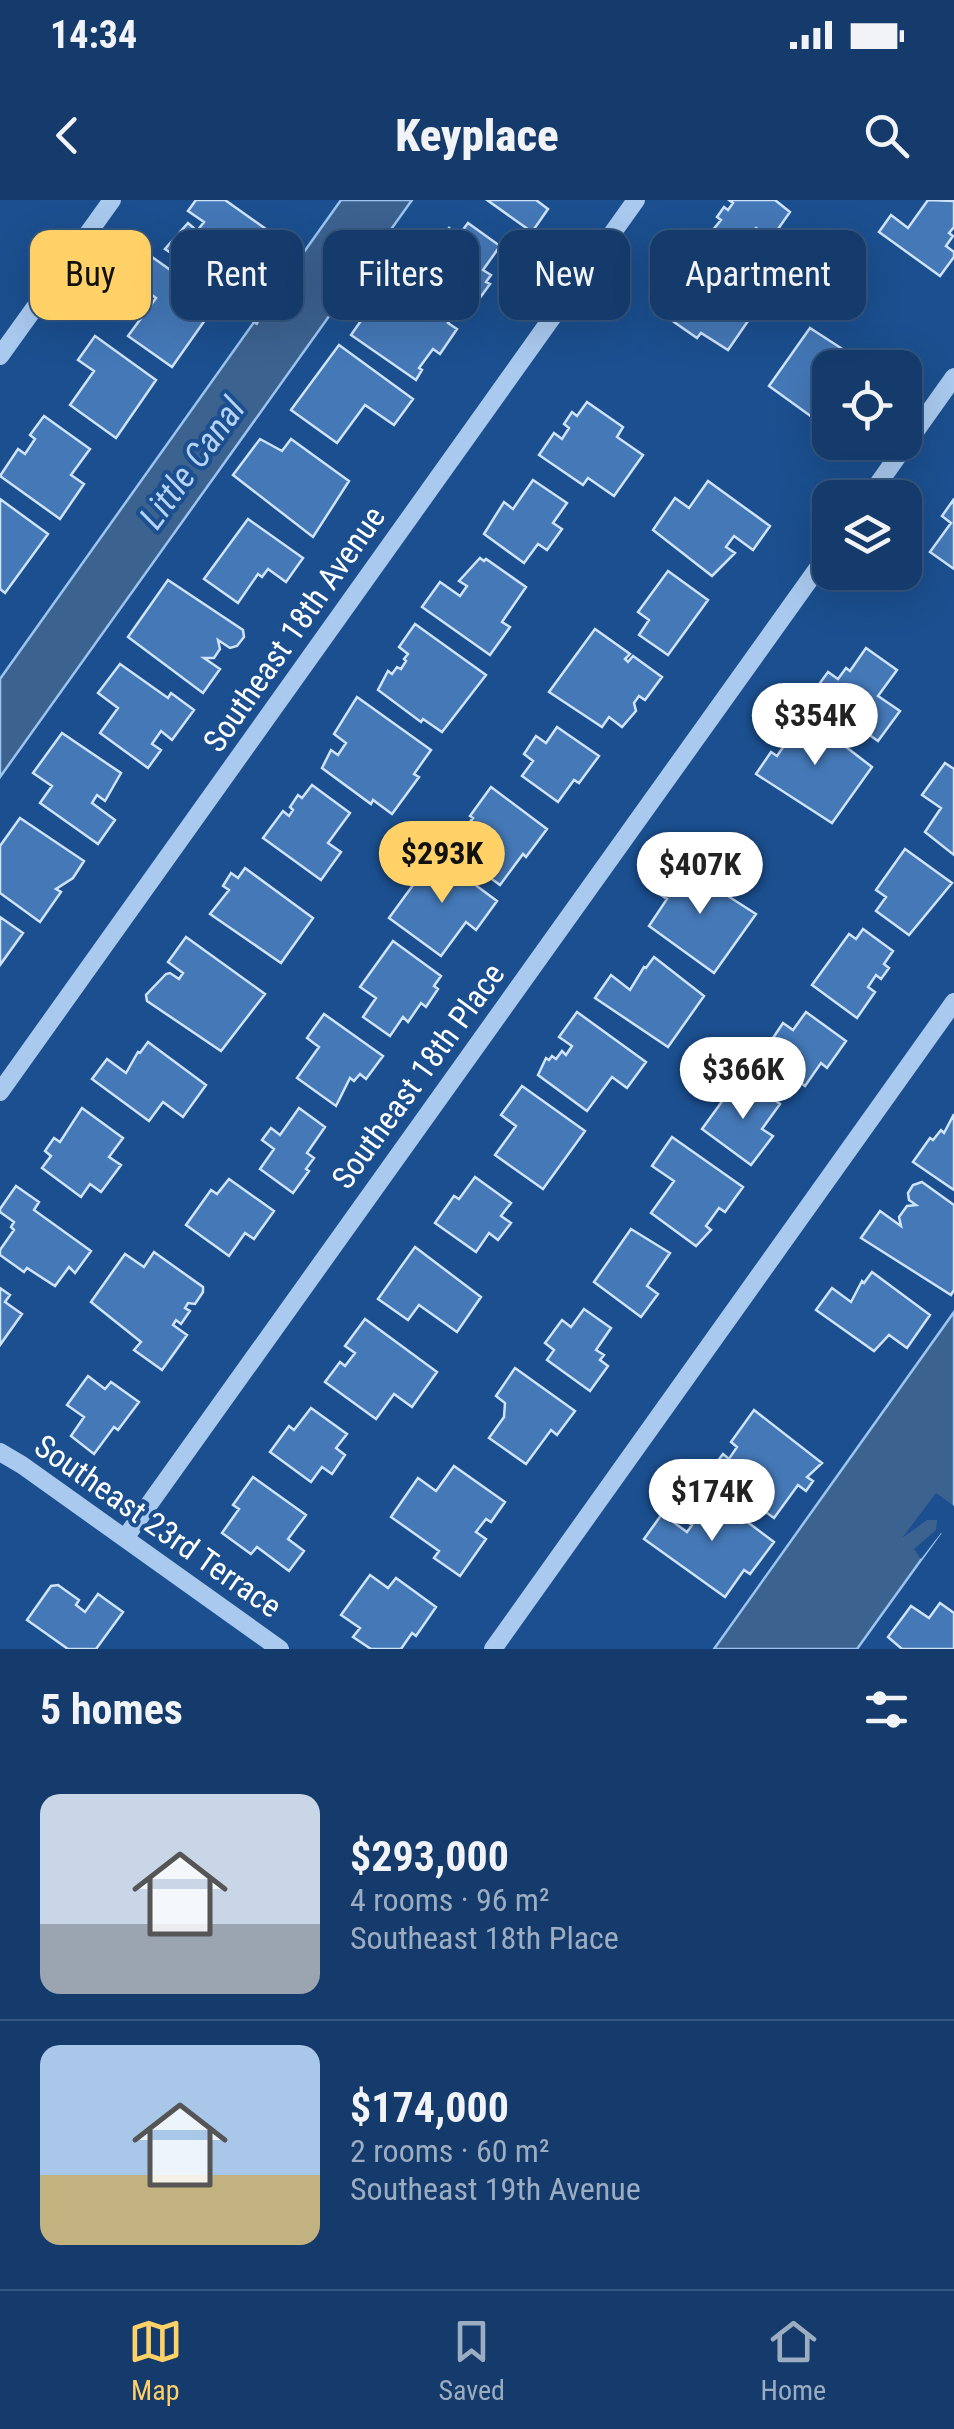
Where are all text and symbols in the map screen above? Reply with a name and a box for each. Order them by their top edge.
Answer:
text: 14:34 [50,13,137,57]
icon: back [40,108,95,163]
icon: search [859,108,914,163]
text: Keyplace [395,109,559,162]
chip: Buy [30,230,151,320]
chip: Rent [171,230,303,320]
chip: Filters [323,230,479,320]
chip: New [499,230,630,320]
chip: Apartment [650,230,866,320]
map controls [812,350,922,590]
button: locate [812,350,922,460]
water label: Little Canal [131,389,254,537]
button: layers [812,480,922,590]
street label: Southeast 18th Avenue [195,499,393,759]
pin: $354K [745,683,885,768]
text: $354K [774,696,856,734]
pin: $293K [372,821,512,906]
pin: $407K [630,832,770,917]
text: $293K [401,834,483,872]
text: $407K [659,845,741,883]
street label: Southeast 18th Place [324,956,512,1196]
pin: $366K [673,1037,813,1122]
text: $366K [702,1050,784,1088]
street label: Southeast 23rd Terrace [27,1427,289,1625]
pin: $174K [642,1459,782,1544]
text: $174K [671,1472,753,1510]
icon: filters [859,1682,914,1737]
text: 5 homes [40,1685,183,1734]
text: $293,000 [350,1832,509,1881]
icon: home [120,1834,240,1954]
text: 4 rooms · 96 m² [350,1881,549,1919]
text: Southeast 18th Place [350,1919,619,1957]
text: $174,000 [350,2083,509,2132]
icon: home [120,2085,240,2205]
text: 2 rooms · 60 m² [350,2132,549,2170]
text: Southeast 19th Avenue [350,2170,641,2208]
tab: Map [128,2314,183,2407]
tab: Saved [438,2314,505,2407]
tab: Home [761,2314,826,2407]

